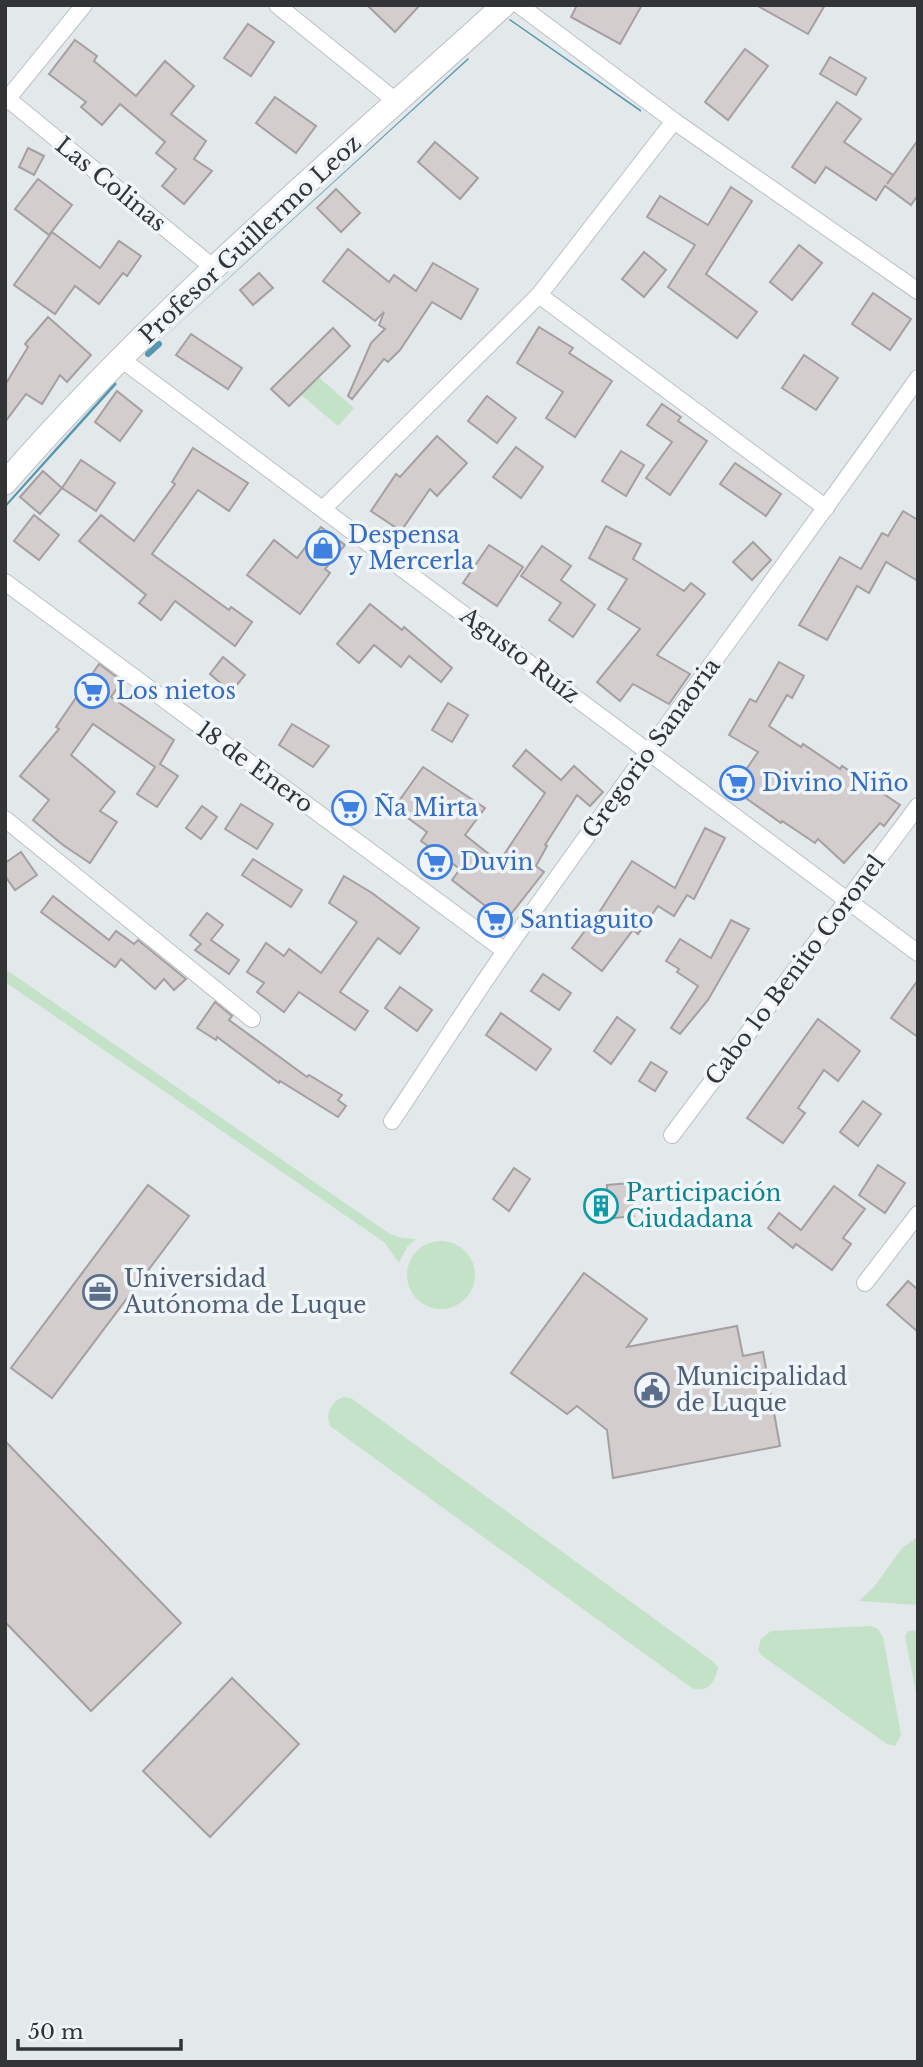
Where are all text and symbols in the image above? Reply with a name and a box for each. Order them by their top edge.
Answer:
street label: Profesor Guillermo Leoz [133,129,367,349]
street label: Las Colinas [50,131,172,237]
place label: Despensa y Mercerla [348,521,474,575]
shop icon: Despensa y Mercerla [304,529,342,567]
street label: Agusto Ruíz [454,601,585,709]
street label: Gregorio Sanaoria [576,652,726,844]
supermarket icon: Los nietos [73,672,111,710]
place label: Los nietos [116,677,236,705]
street label: 18 de Enero [191,715,319,819]
supermarket icon: Divino Niño [718,764,756,802]
place label: Divino Niño [762,769,909,797]
supermarket icon: Ña Mirta [330,789,368,827]
place label: Ña Mirta [374,793,479,822]
supermarket icon: Duvin [416,843,454,881]
place label: Duvin [460,848,534,876]
street label: Cabo 1o Benito Coronel [699,850,891,1090]
supermarket icon: Santiaguito [476,901,514,939]
place label: Santiaguito [520,906,653,934]
place label: Participación Ciudadana [626,1179,782,1233]
building icon: Participación Ciudadana [582,1187,620,1225]
place label: Universidad Autónoma de Luque [123,1265,366,1319]
office icon: Universidad Autónoma de Luque [81,1273,119,1311]
place label: Municipalidad de Luque [676,1363,847,1417]
public building icon: Municipalidad de Luque [633,1371,671,1409]
scale bar [18,2008,180,2052]
text: 50 m [28,2019,84,2045]

